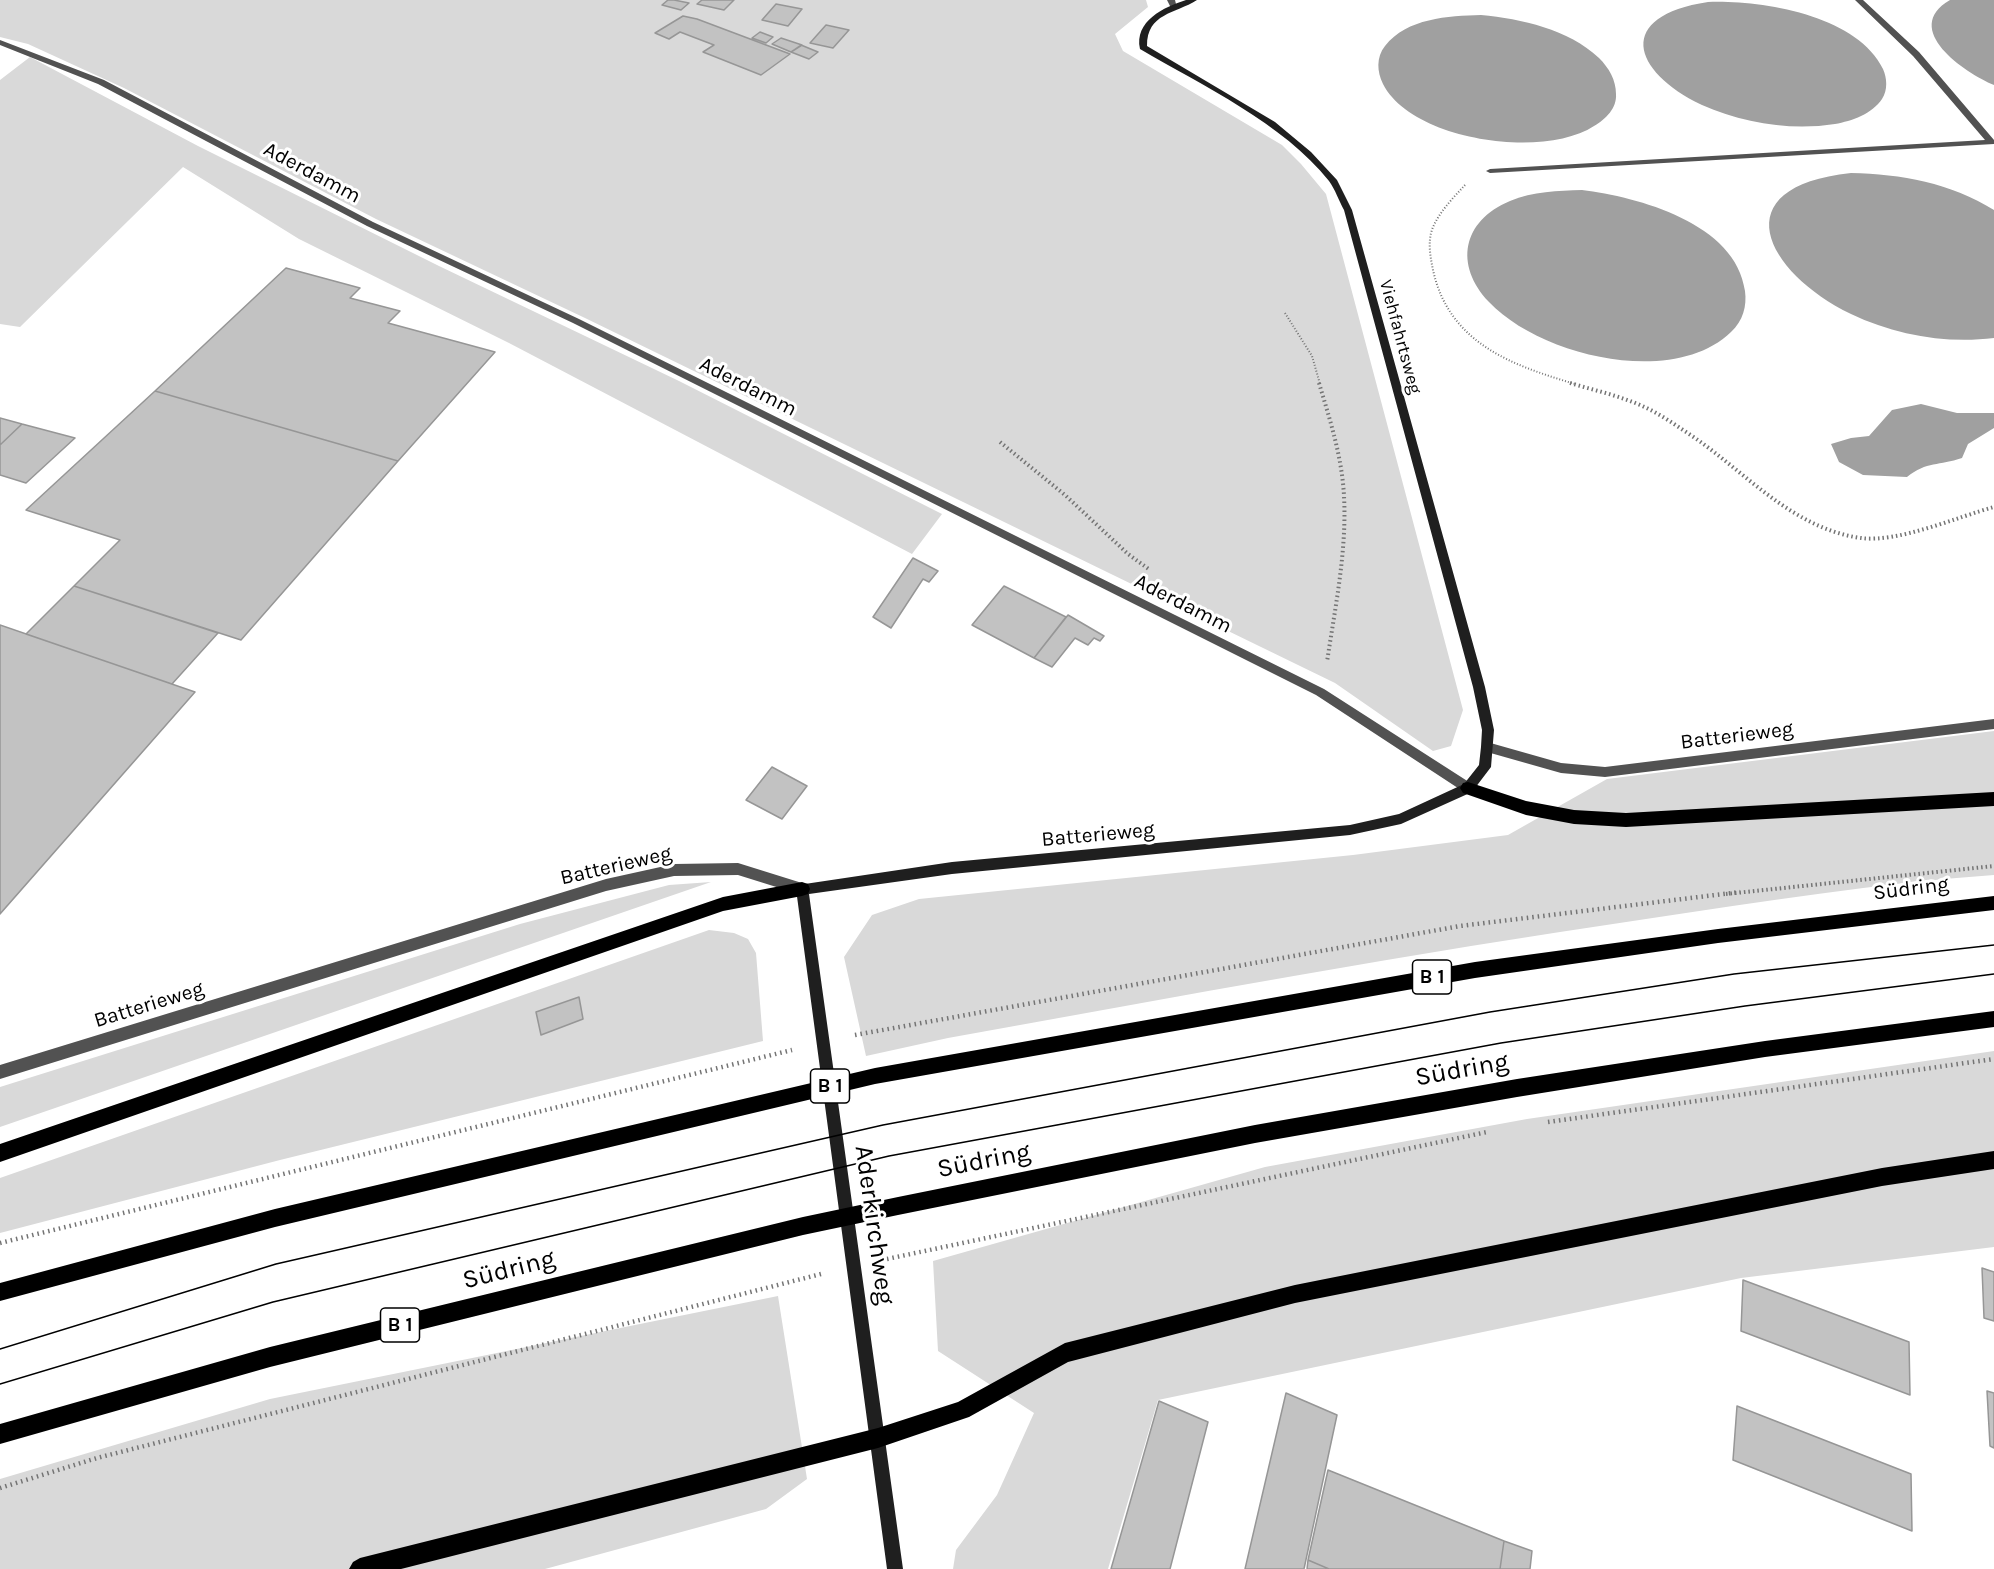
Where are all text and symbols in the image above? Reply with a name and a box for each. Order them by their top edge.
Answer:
street label: Aderdamm [259,137,365,209]
street label: Viehfahrtsweg [1374,277,1426,397]
street label: Aderdamm [695,352,801,422]
street label: Aderdamm [1130,569,1236,639]
street label: Batterieweg [1679,717,1795,755]
street label: Batterieweg [1040,817,1156,853]
street label: Batterieweg [558,841,674,891]
street label: Südring [1872,872,1950,906]
road number: B 1 [1412,960,1452,994]
street label: Batterieweg [91,976,207,1034]
street label: Südring [1413,1046,1511,1094]
road number: B 1 [810,1069,850,1103]
street label: Südring [935,1137,1033,1185]
street label: Aderkirchweg [847,1143,901,1307]
street label: Südring [459,1243,559,1297]
road number: B 1 [380,1308,420,1342]

